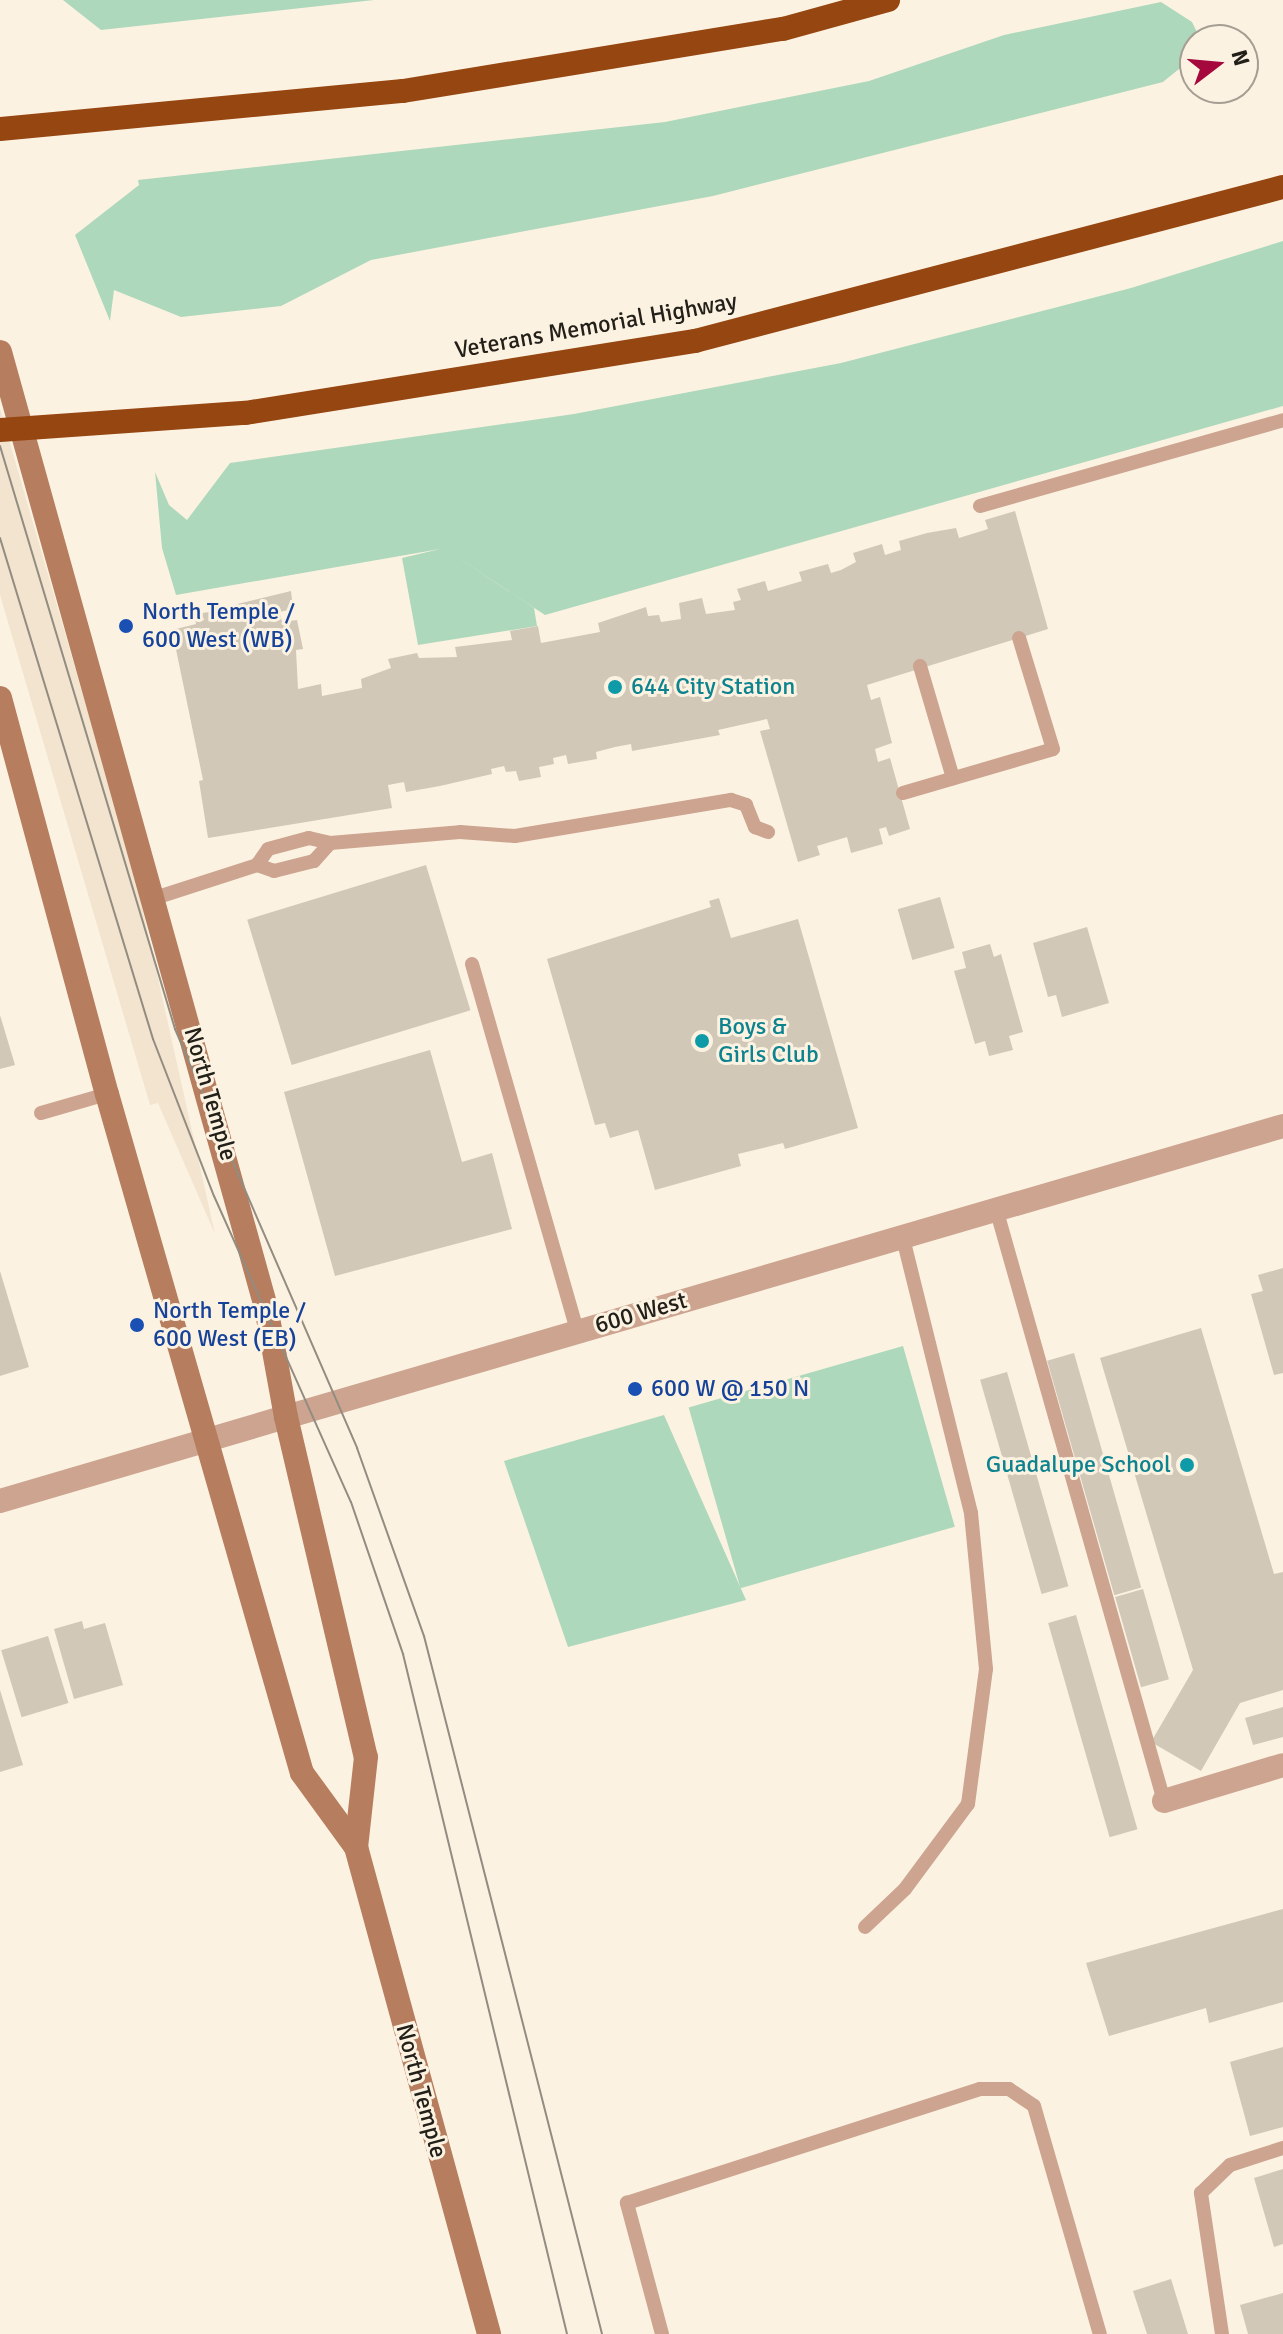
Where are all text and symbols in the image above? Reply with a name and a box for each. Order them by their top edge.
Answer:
north arrow [1179,24,1259,104]
text: N [1226,47,1256,69]
street label: Veterans Memorial Highway [453,287,739,365]
place label: North Temple / 600 West (WB) [142,598,295,654]
marker: North Temple / 600 West (WB) [117,617,135,635]
place label: 644 City Station [631,673,795,701]
marker: 644 City Station [606,678,624,696]
place label: Boys & Girls Club [718,1013,819,1069]
street label: North Temple [177,1024,243,1164]
marker: Boys & Girls Club [693,1032,711,1050]
street label: 600 West [592,1286,690,1340]
place label: North Temple / 600 West (EB) [153,1297,306,1353]
marker: North Temple / 600 West (EB) [128,1316,146,1334]
place label: 600 W @ 150 N [651,1375,809,1403]
marker: 600 W @ 150 N [626,1380,644,1398]
place label: Guadalupe School [986,1451,1171,1479]
marker: Guadalupe School [1178,1456,1196,1474]
street label: North Temple [389,2021,453,2161]

